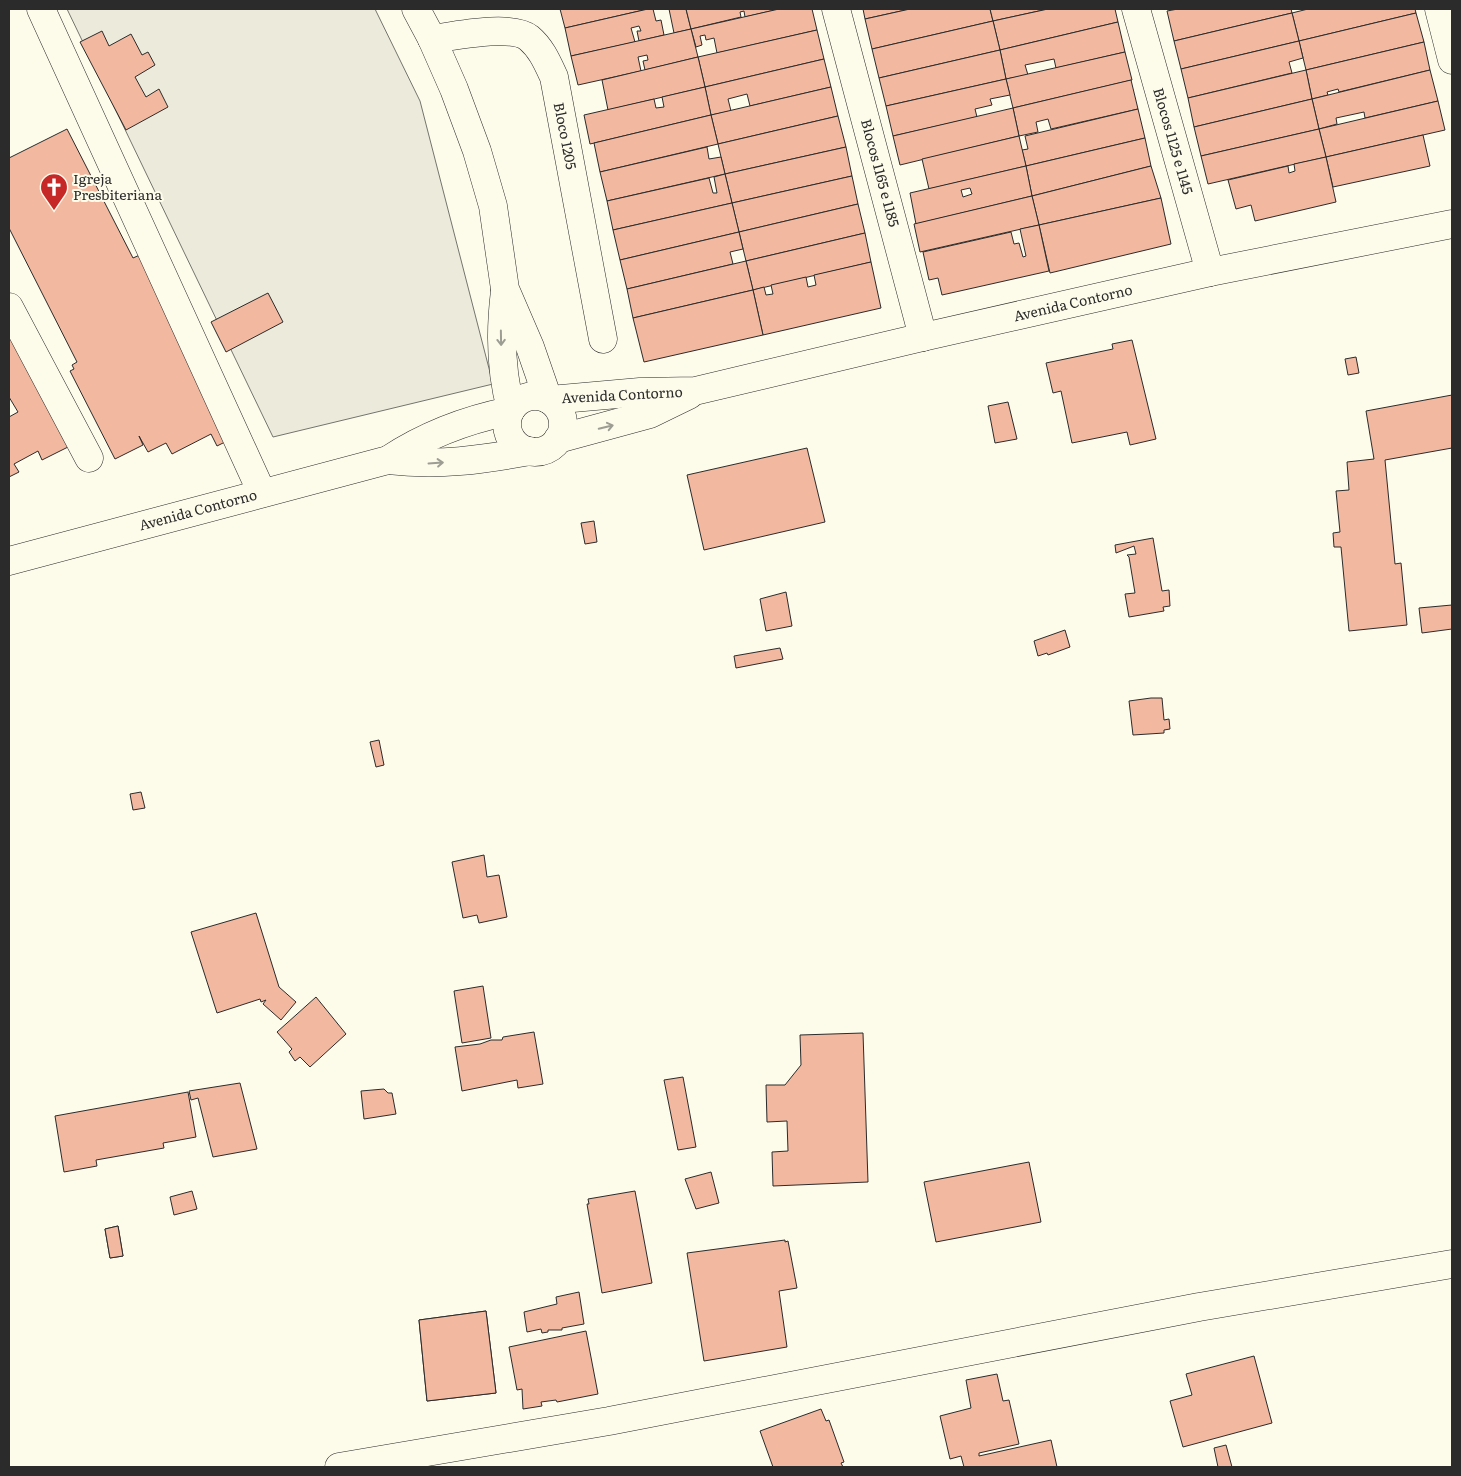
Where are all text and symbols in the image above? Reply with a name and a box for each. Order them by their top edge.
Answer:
street label: Blocos 1125 e 1145 [1149,85,1199,196]
street label: Bloco 1205 [550,101,582,171]
street label: Blocos 1165 e 1185 [857,116,905,229]
place label: Igreja Presbiteriana [73,168,162,204]
church icon: Igreja Presbiteriana [39,172,69,211]
street label: Avenida Contorno [1011,279,1134,325]
one-way arrow [496,329,506,345]
street label: Avenida Contorno [561,381,683,407]
one-way arrow [597,422,613,431]
one-way arrow [428,459,444,468]
street label: Avenida Contorno [137,484,259,534]

